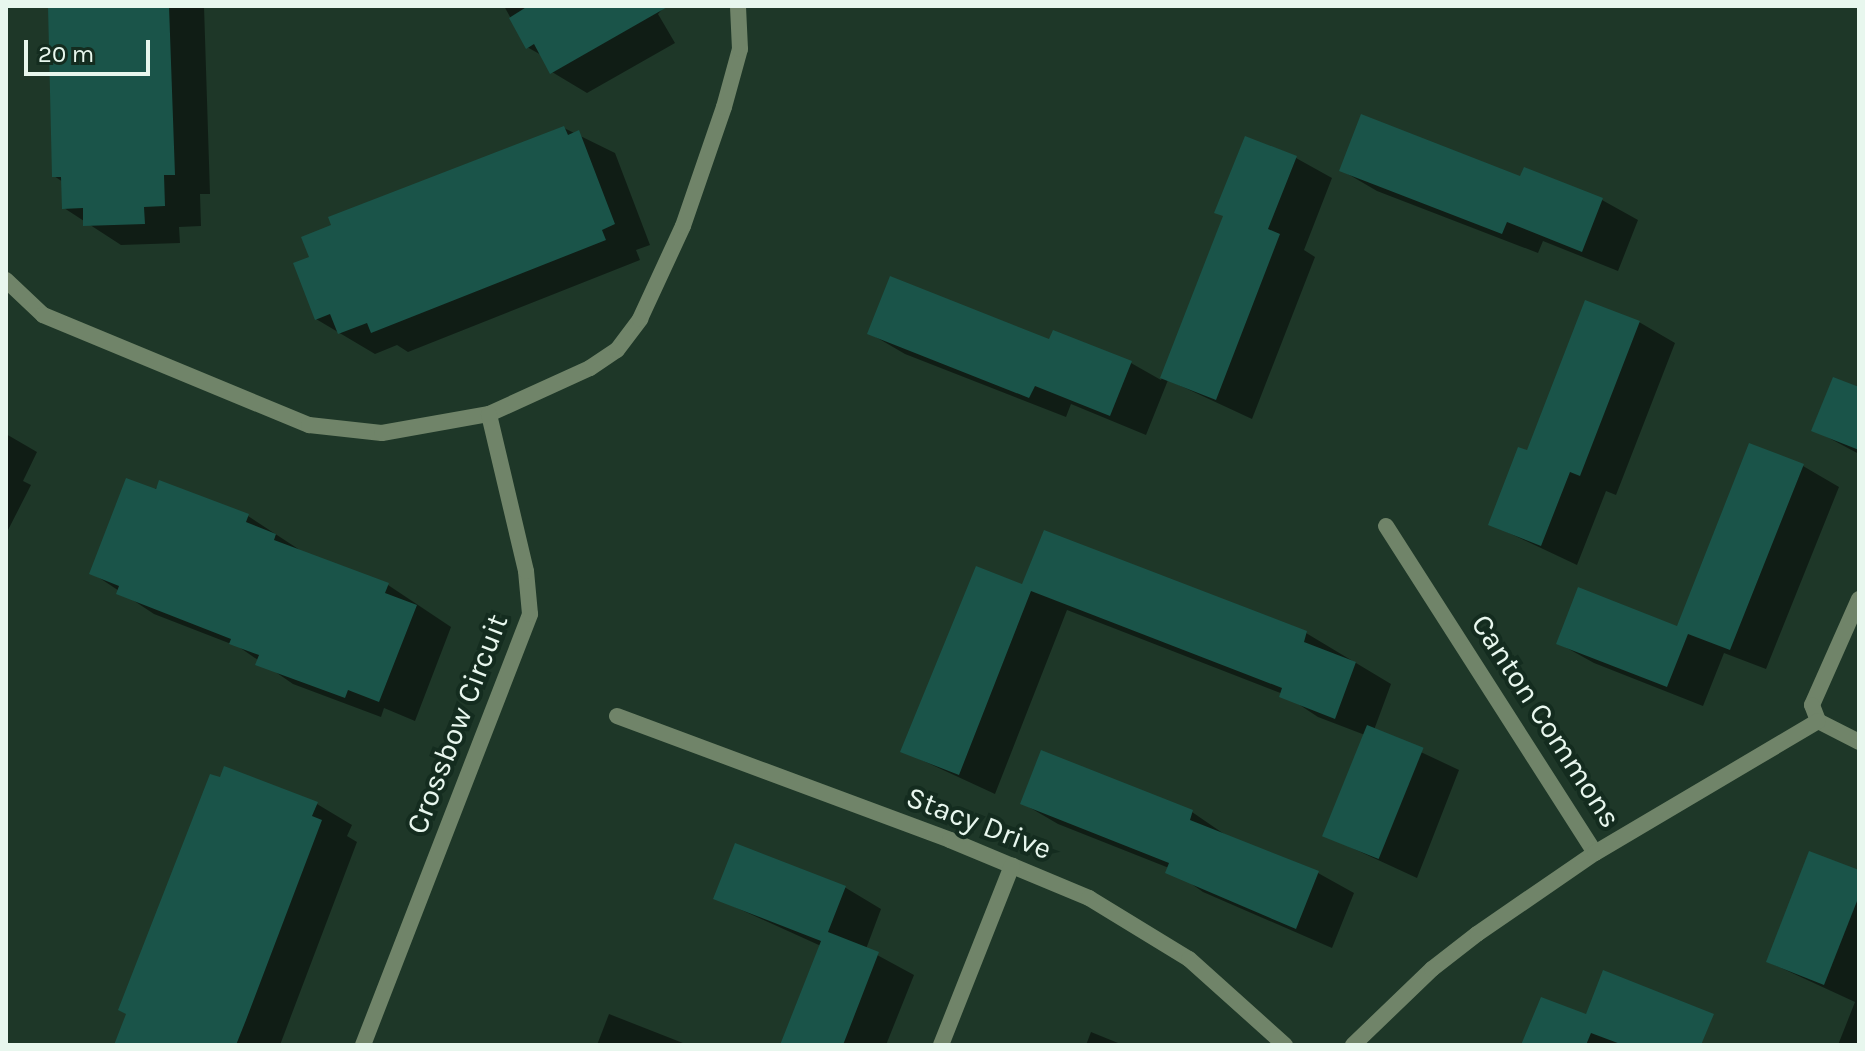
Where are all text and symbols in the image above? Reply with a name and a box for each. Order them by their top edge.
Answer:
scale bar [28,24,154,74]
text: 20 m [38,40,94,68]
street label: Canton Commons [1464,608,1628,834]
street label: Crossbow Circuit [399,609,515,839]
street label: Stacy Drive [901,779,1057,867]

